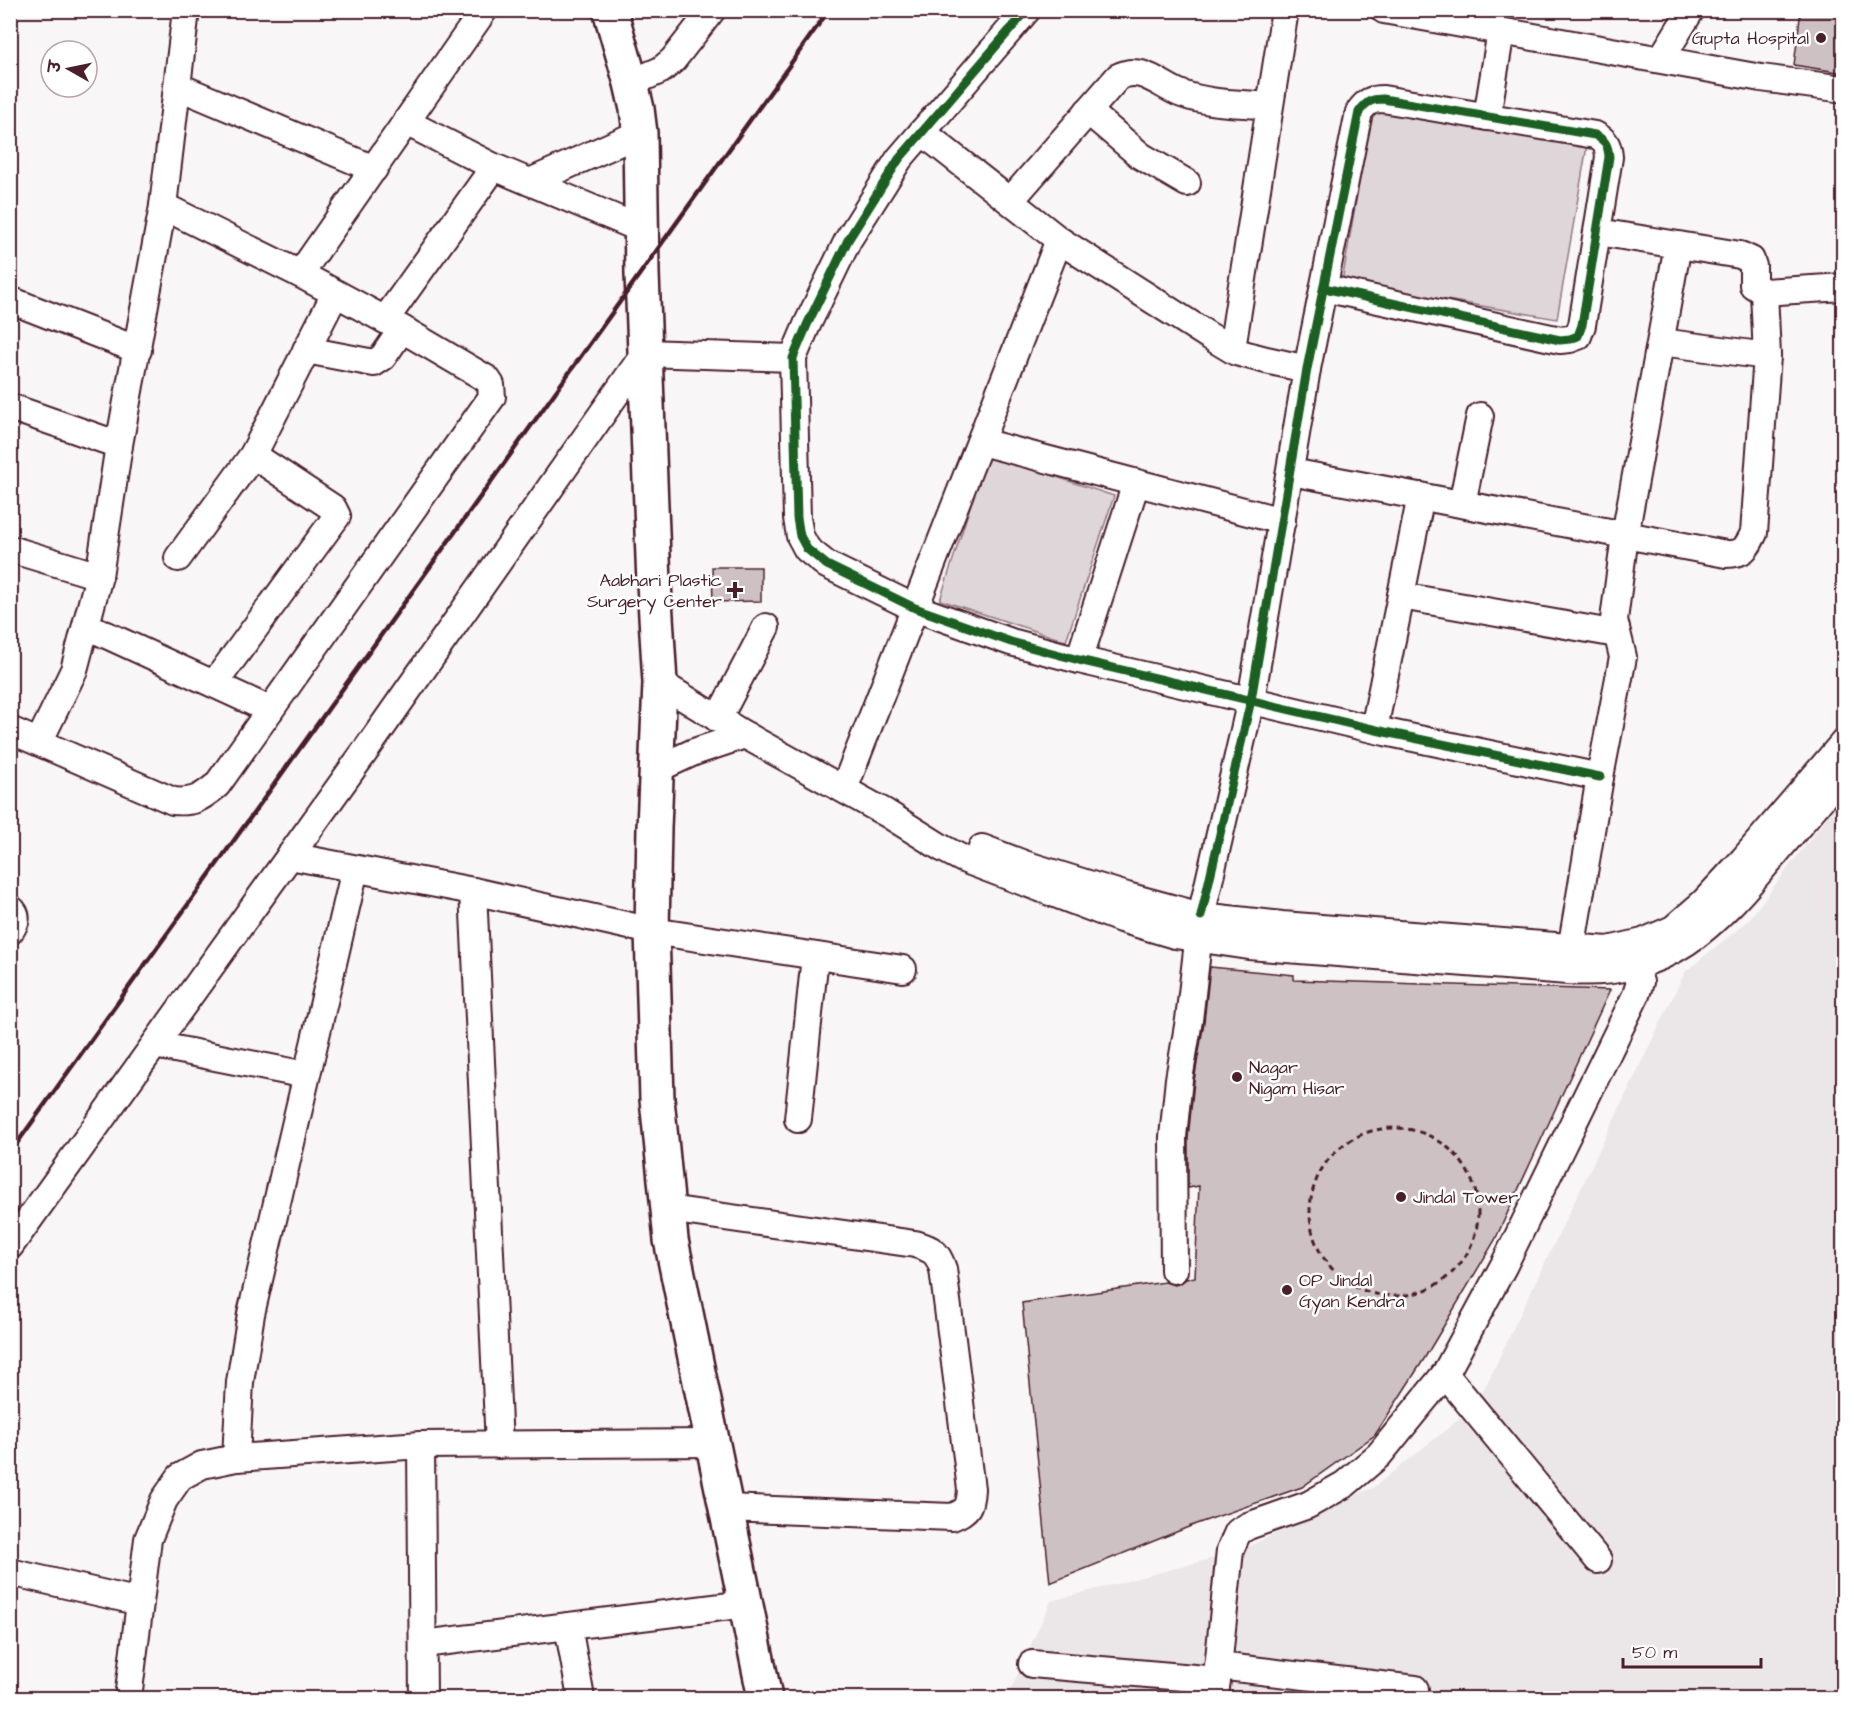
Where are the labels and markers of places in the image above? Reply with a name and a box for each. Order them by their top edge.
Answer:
place label: Gupta Hospital [1692,26,1809,51]
marker: Gupta Hospital [1814,31,1828,45]
place label: Aabhari Plastic Surgery Center [587,568,722,615]
marker: Aabhari Plastic Surgery Center [726,581,744,599]
place label: Nagar Nigam Hisar [1249,1055,1344,1102]
marker: Nagar Nigam Hisar [1230,1070,1244,1084]
place label: Jindal Tower [1413,1185,1518,1210]
marker: Jindal Tower [1394,1190,1408,1204]
place label: OP Jindal Gyan Kendra [1299,1268,1405,1315]
marker: OP Jindal Gyan Kendra [1280,1283,1294,1297]

